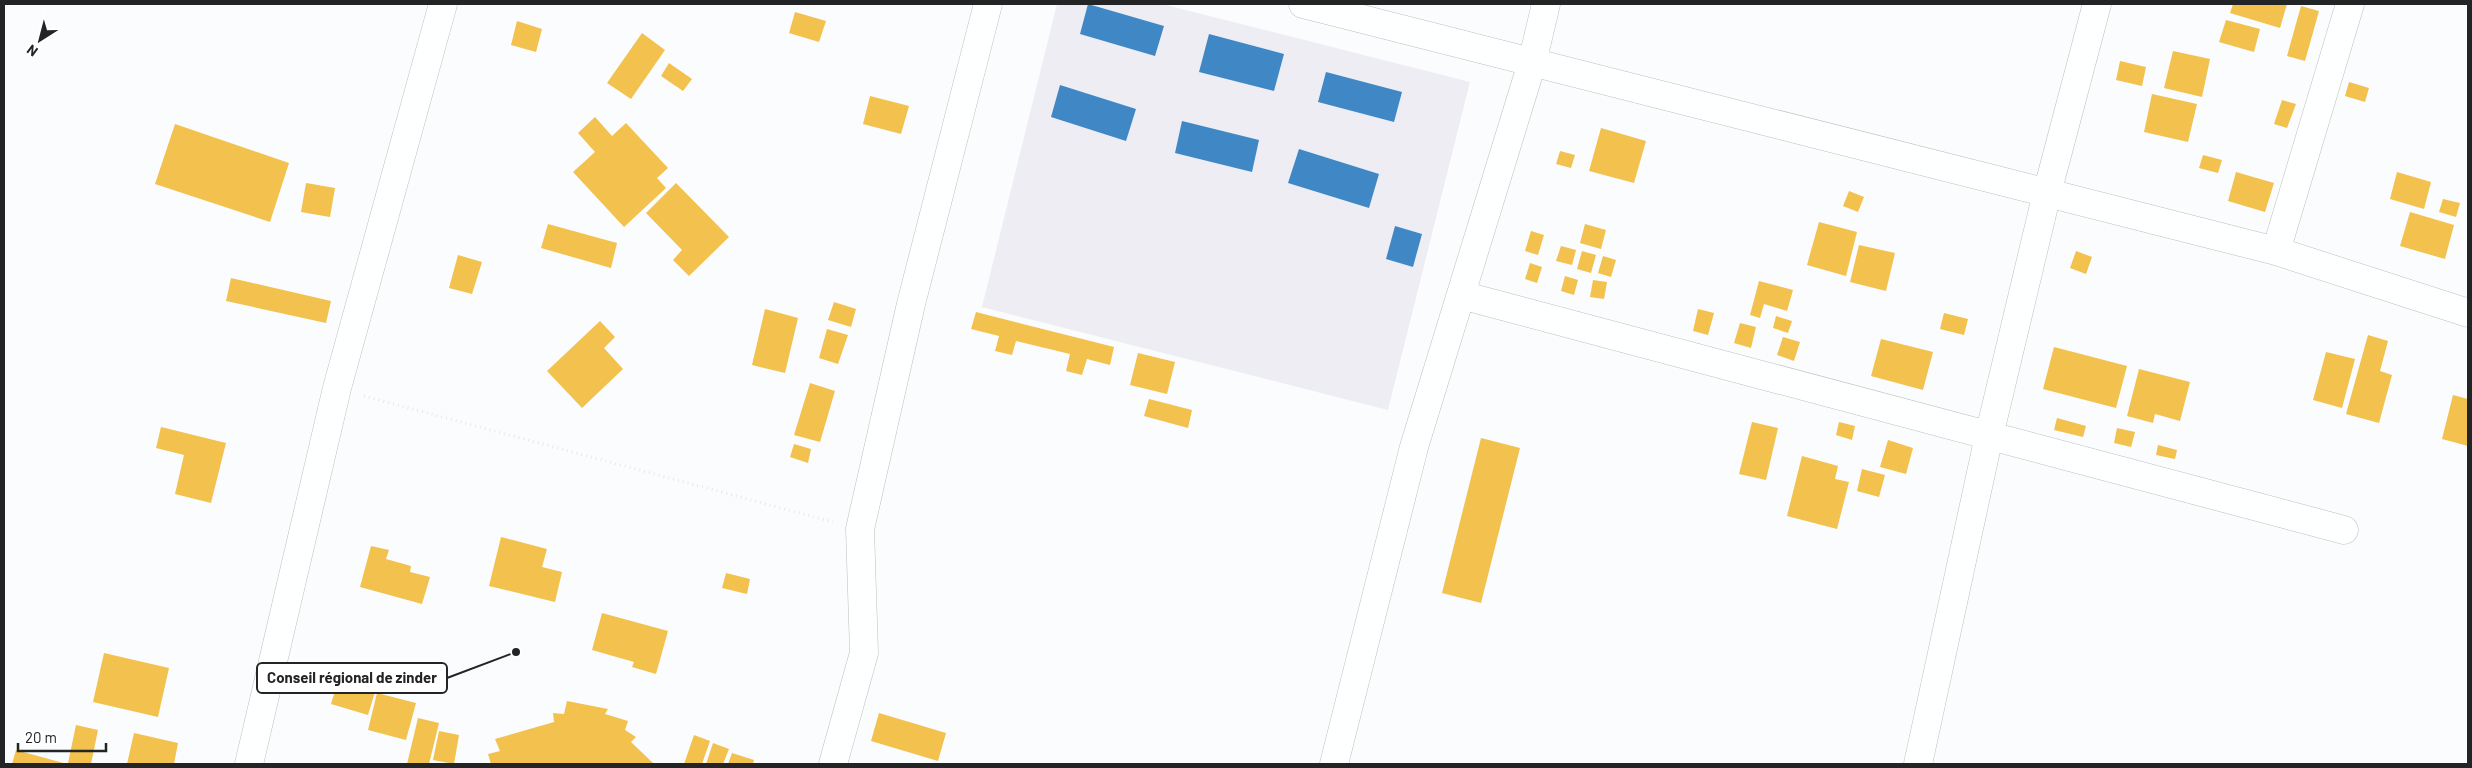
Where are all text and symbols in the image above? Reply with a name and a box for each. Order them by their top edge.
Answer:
north arrow [15,15,65,65]
text: N [23,41,41,61]
callout: Conseil régional de zinder [257,663,447,693]
text: Conseil régional de zinder [267,668,437,686]
scale bar [18,720,105,752]
text: 20 m [25,728,57,746]

